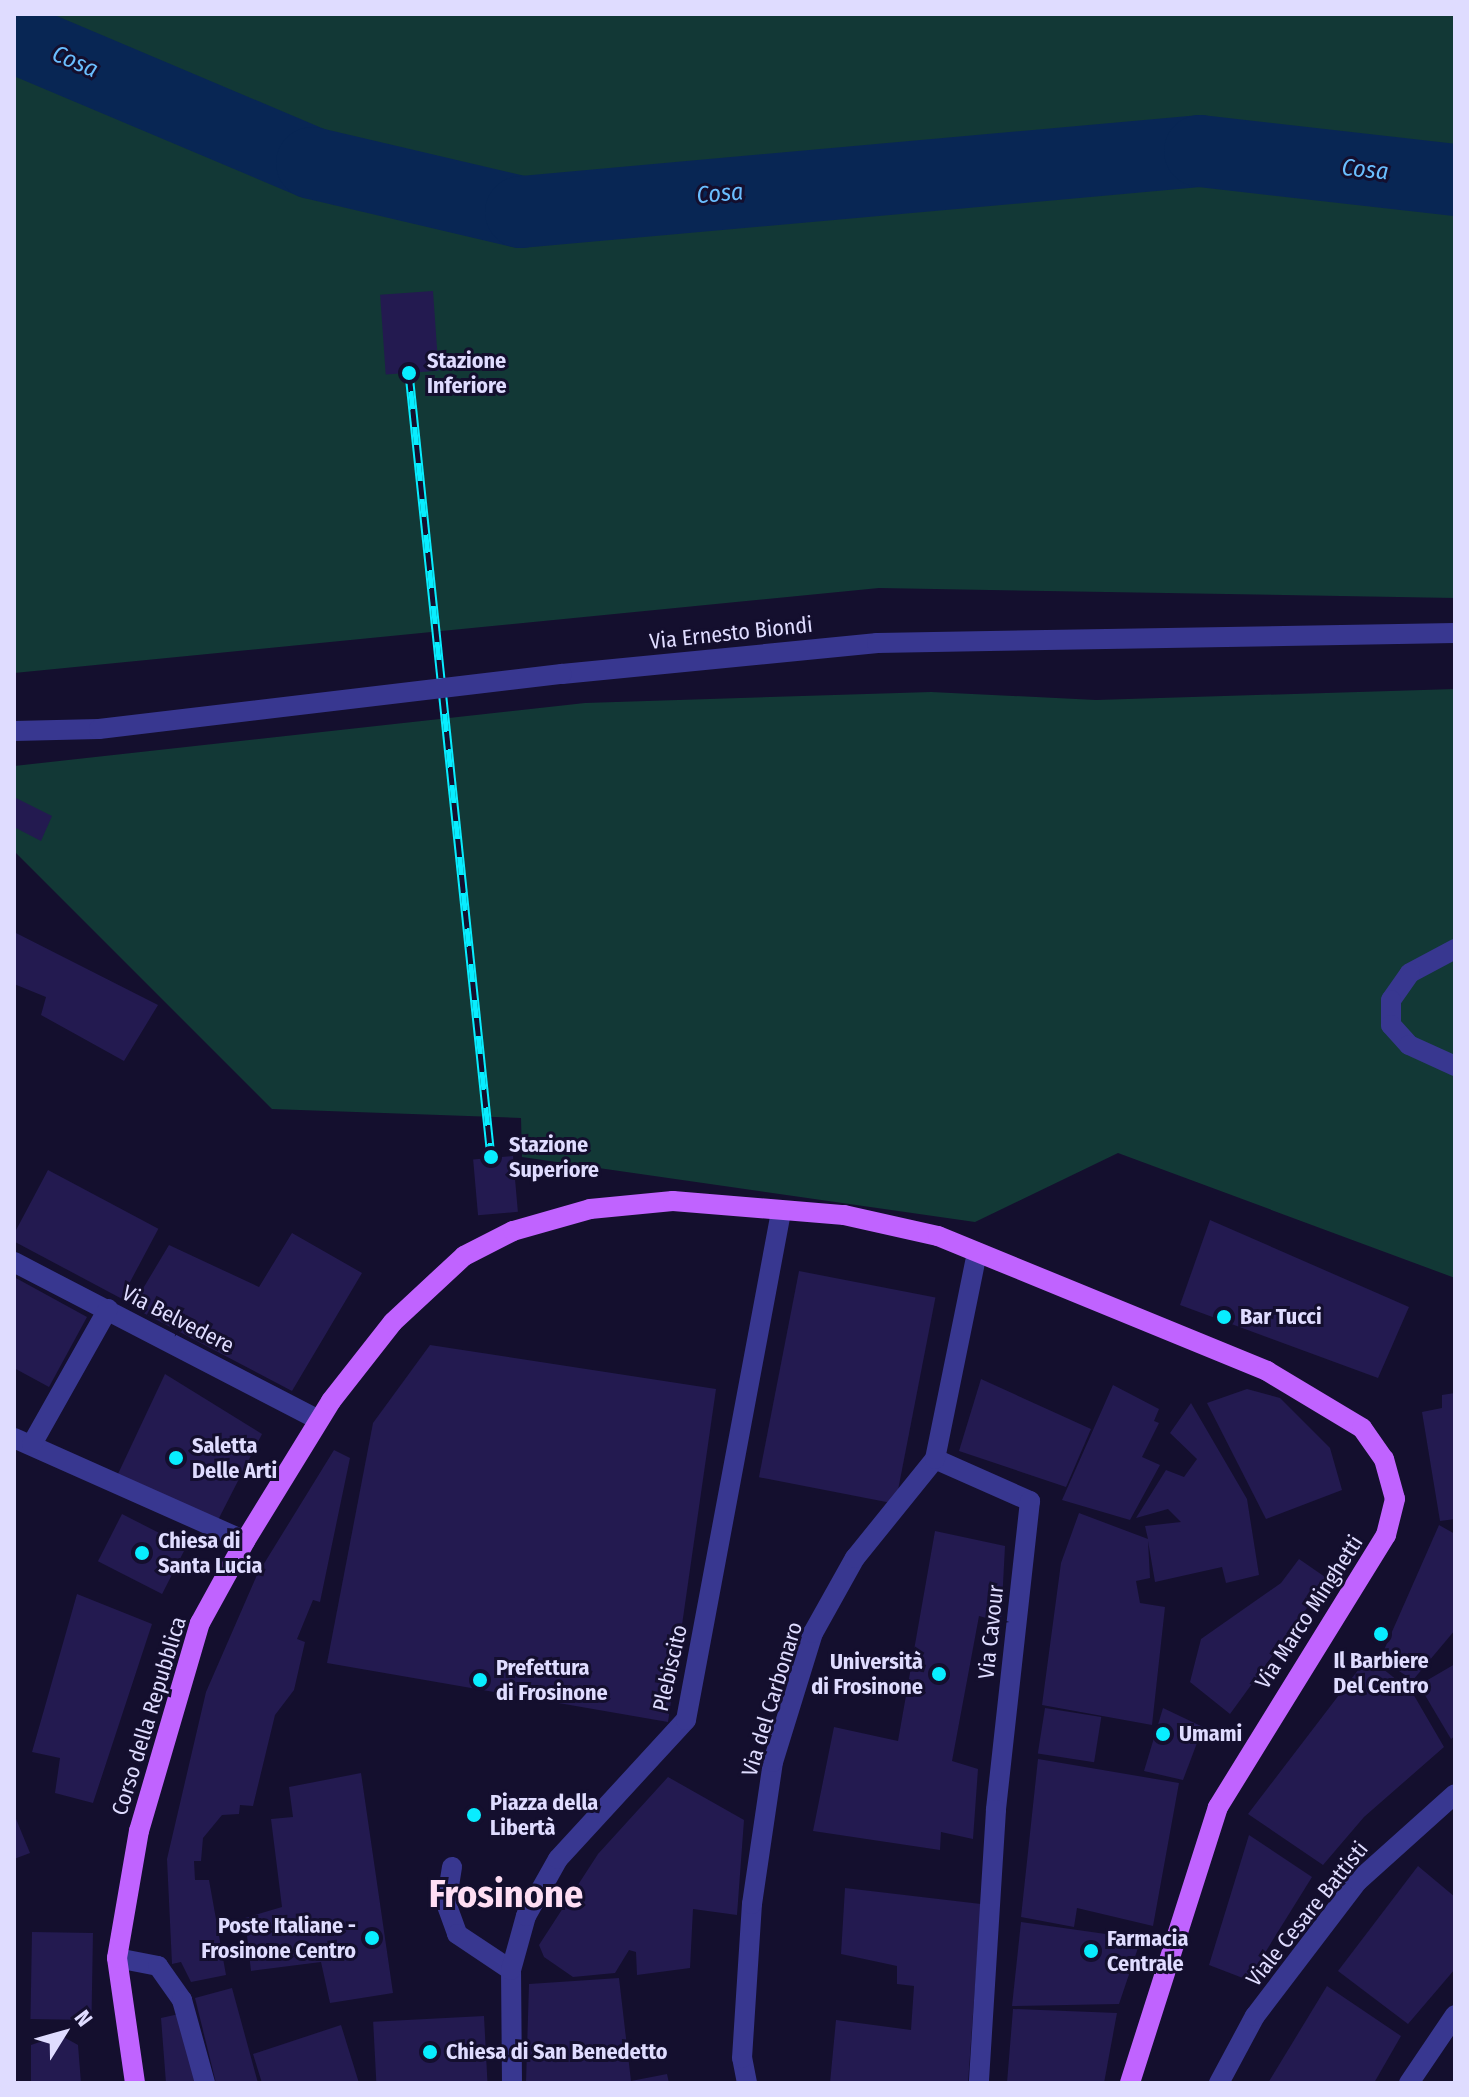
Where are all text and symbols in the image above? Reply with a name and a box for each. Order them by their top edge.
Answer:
water label: Cosa [48,40,102,84]
water label: Cosa [1340,153,1390,187]
water label: Cosa [695,178,745,210]
place label: Stazione Inferiore [427,347,507,398]
marker: Stazione Inferiore [398,362,420,384]
street label: Via Ernesto Biondi [648,611,814,655]
place label: Stazione Superiore [509,1131,599,1182]
marker: Stazione Superiore [480,1146,502,1168]
street label: Via Belvedere [118,1279,238,1359]
place label: Bar Tucci [1240,1304,1322,1330]
marker: Bar Tucci [1215,1308,1233,1326]
place label: Saletta Delle Arti [192,1432,277,1484]
marker: Saletta Delle Arti [167,1449,185,1467]
place label: Chiesa di Santa Lucia [158,1527,262,1578]
street label: Via Marco Minghetti [1250,1530,1368,1694]
marker: Chiesa di Santa Lucia [133,1544,151,1562]
street label: Via Cavour [973,1584,1009,1680]
street label: Corso della Repubblica [106,1613,192,1819]
street label: Via del Carbonaro [736,1619,808,1779]
street label: Plebiscito [647,1622,693,1714]
marker: Il Barbiere Del Centro [1372,1625,1390,1643]
place label: Il Barbiere Del Centro [1333,1647,1429,1698]
place label: Università di Frosinone [811,1648,923,1700]
place label: Prefettura di Frosinone [496,1654,608,1706]
marker: Università di Frosinone [930,1665,948,1683]
marker: Prefettura di Frosinone [471,1671,489,1689]
place label: Umami [1179,1721,1242,1747]
marker: Umami [1154,1725,1172,1743]
place label: Piazza della Libertà [490,1789,598,1840]
marker: Piazza della Libertà [465,1806,483,1824]
street label: Viale Cesare Battisti [1241,1836,1373,1992]
district label: Frosinone [429,1872,583,1918]
place label: Poste Italiane - Frosinone Centro [201,1912,356,1964]
place label: Farmacia Centrale [1107,1925,1188,1976]
marker: Poste Italiane - Frosinone Centro [363,1929,381,1947]
marker: Farmacia Centrale [1082,1942,1100,1960]
north arrow [24,1993,104,2073]
text: N [69,2005,98,2032]
place label: Chiesa di San Benedetto [446,2039,668,2065]
marker: Chiesa di San Benedetto [421,2043,439,2061]

